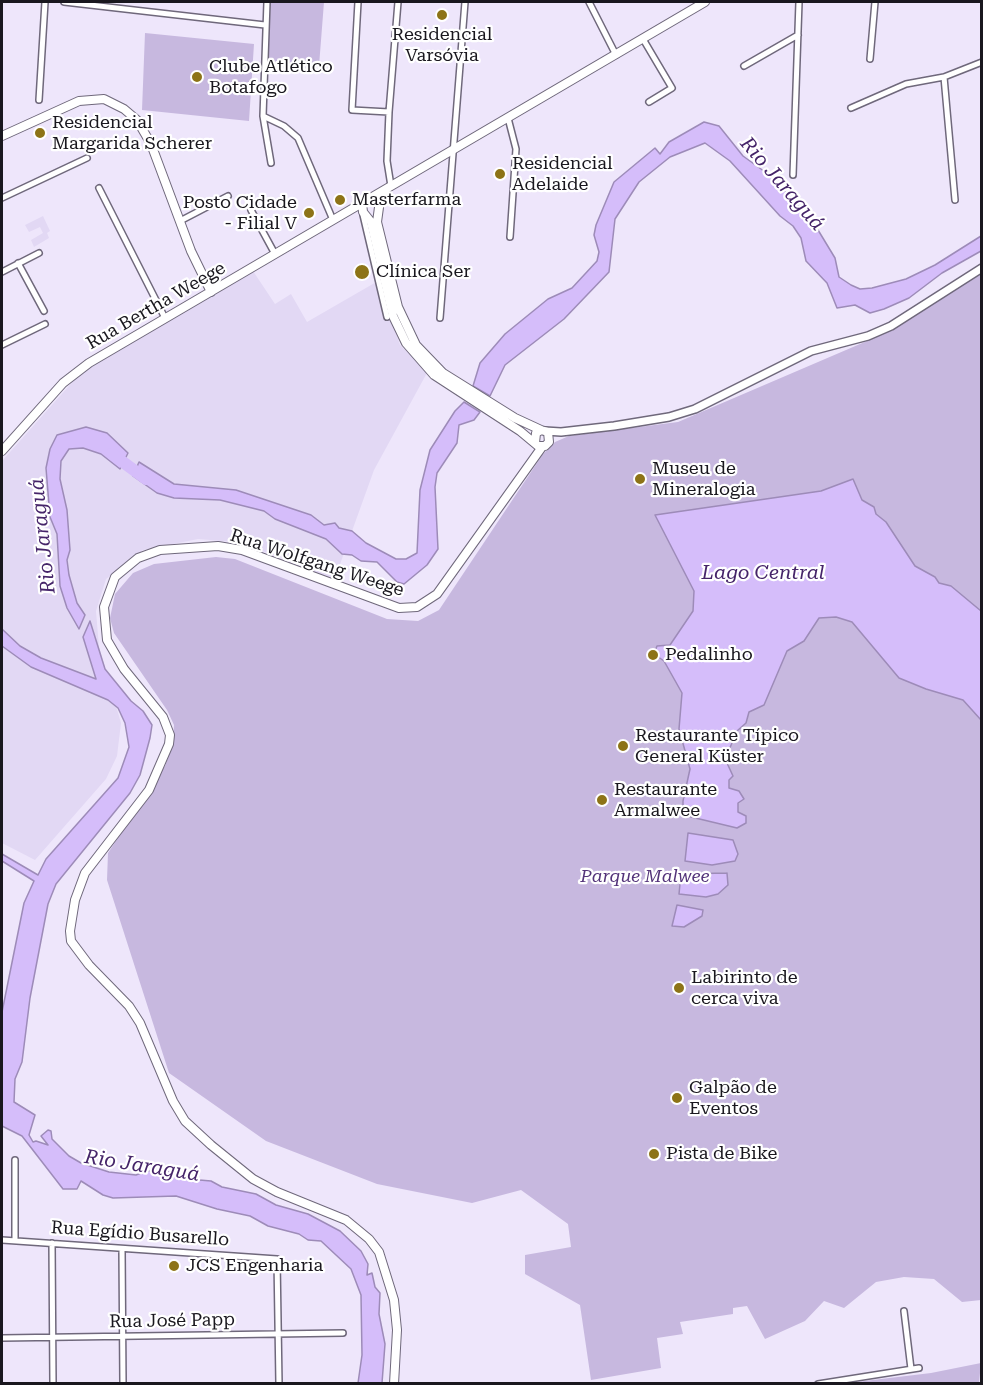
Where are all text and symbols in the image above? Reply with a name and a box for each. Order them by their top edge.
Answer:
marker: Residencial Varsóvia [435,8,449,22]
place label: Residencial Varsóvia [392,24,492,66]
place label: Clube Atlético Botafogo [209,56,333,98]
marker: Clube Atlético Botafogo [190,70,204,84]
place label: Residencial Margarida Scherer [52,112,212,154]
marker: Residencial Margarida Scherer [33,126,47,140]
water label: Rio Jaraguá [735,132,829,236]
place label: Residencial Adelaide [512,153,613,195]
marker: Residencial Adelaide [493,167,507,181]
place label: Masterfarma [352,189,461,211]
place label: Posto Cidade - Filial V [183,192,297,234]
marker: Masterfarma [333,193,347,207]
marker: Posto Cidade - Filial V [302,206,316,220]
street label: Rua Bertha Weege [83,257,229,355]
place label: Clínica Ser [376,261,471,283]
marker: Clínica Ser [353,263,371,281]
place label: Museu de Mineralogia [652,458,756,500]
marker: Museu de Mineralogia [633,472,647,486]
water label: Rio Jaraguá [25,477,61,595]
street label: Rua Wolfgang Weege [227,525,407,601]
water label: Lago Central [701,561,825,585]
place label: Pedalinho [665,644,753,666]
marker: Pedalinho [646,648,660,662]
place label: Restaurante Típico General Küster [635,725,799,768]
marker: Restaurante Típico General Küster [616,739,630,753]
place label: Restaurante Armalwee [614,779,717,822]
marker: Restaurante Armalwee [595,793,609,807]
park label: Parque Malwee [580,866,710,888]
place label: Labirinto de cerca viva [691,967,798,1010]
marker: Labirinto de cerca viva [672,981,686,995]
place label: Galpão de Eventos [689,1077,777,1120]
marker: Galpão de Eventos [670,1091,684,1105]
place label: Pista de Bike [666,1143,777,1165]
water label: Rio Jaraguá [83,1145,201,1187]
marker: Pista de Bike [647,1147,661,1161]
street label: Rua Egídio Busarello [50,1217,230,1251]
place label: JCS Engenharia [186,1255,323,1277]
marker: JCS Engenharia [167,1259,181,1273]
street label: Rua José Papp [109,1309,235,1333]

